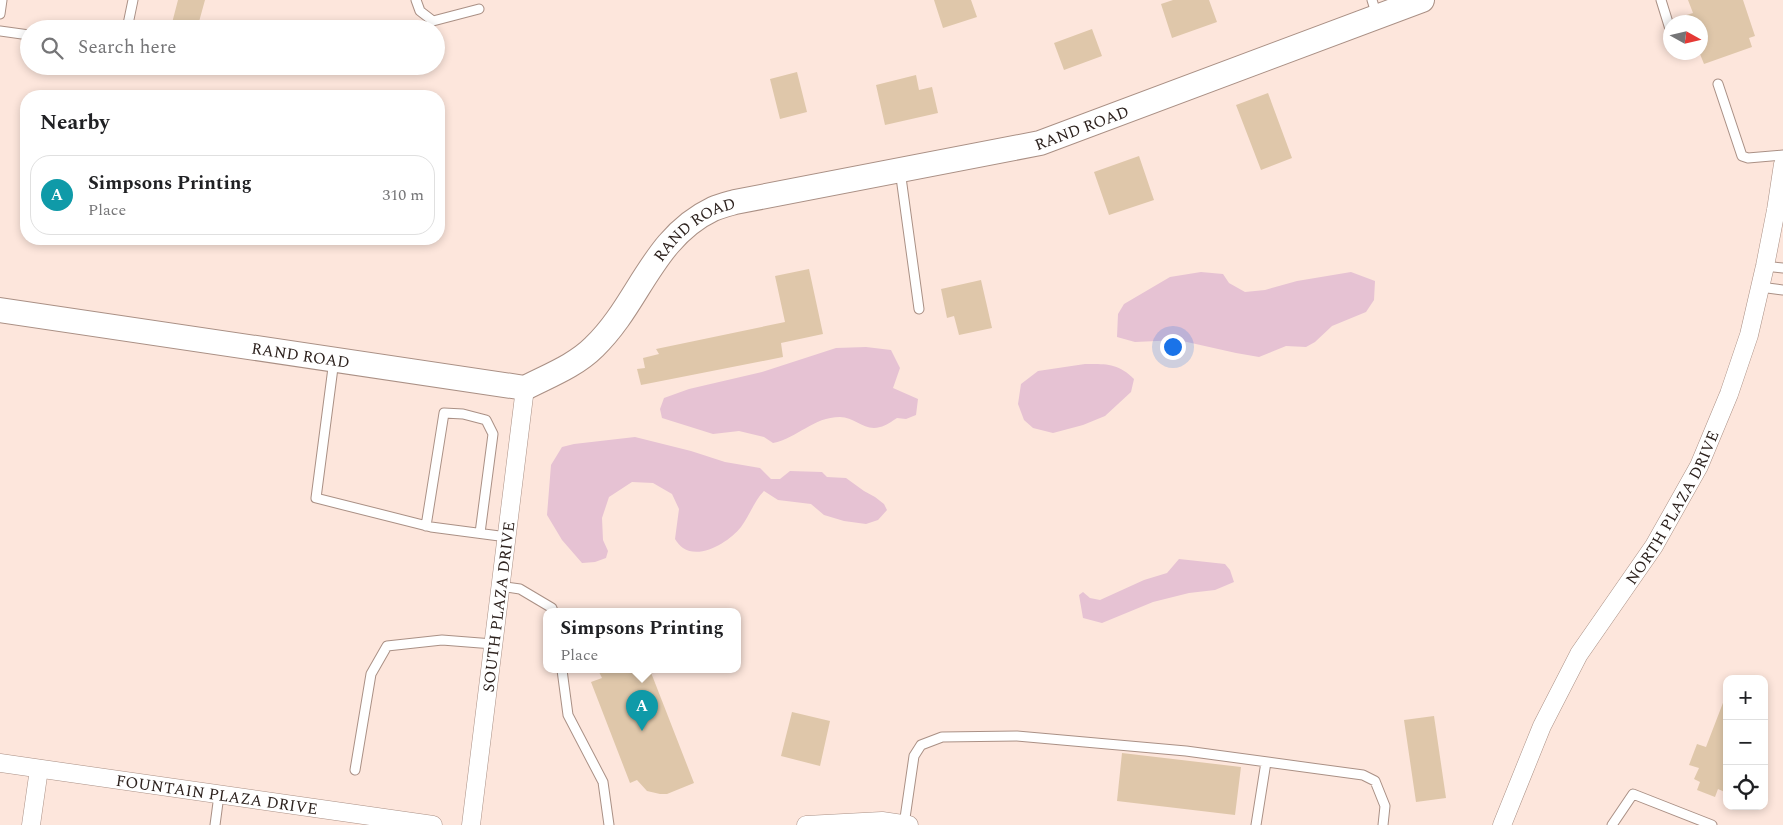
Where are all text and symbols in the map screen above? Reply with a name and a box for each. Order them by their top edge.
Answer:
north arrow [1663,15,1708,60]
search box [20,20,445,75]
text: Search here [78,33,177,62]
icon: search [38,34,66,62]
street label: RAND ROAD [1031,100,1133,157]
text: Nearby [40,107,110,139]
text: Simpsons Printing [88,169,252,198]
text: A [51,183,63,207]
text: 310 m [382,183,424,207]
street label: RAND ROAD [648,191,738,267]
text: Place [88,198,126,222]
your location [1160,334,1186,360]
street label: RAND ROAD [250,337,351,375]
street label: NORTH PLAZA DRIVE [1620,427,1726,590]
street label: SOUTH PLAZA DRIVE [477,520,521,694]
popup [543,608,741,673]
text: Simpsons Printing [560,614,724,643]
text: Place [560,643,598,667]
map controls [1723,675,1768,810]
button: + [1723,675,1768,720]
pin: A [626,690,658,731]
button: − [1723,720,1768,765]
button: locate [1723,765,1768,810]
street label: FOUNTAIN PLAZA DRIVE [114,769,319,821]

